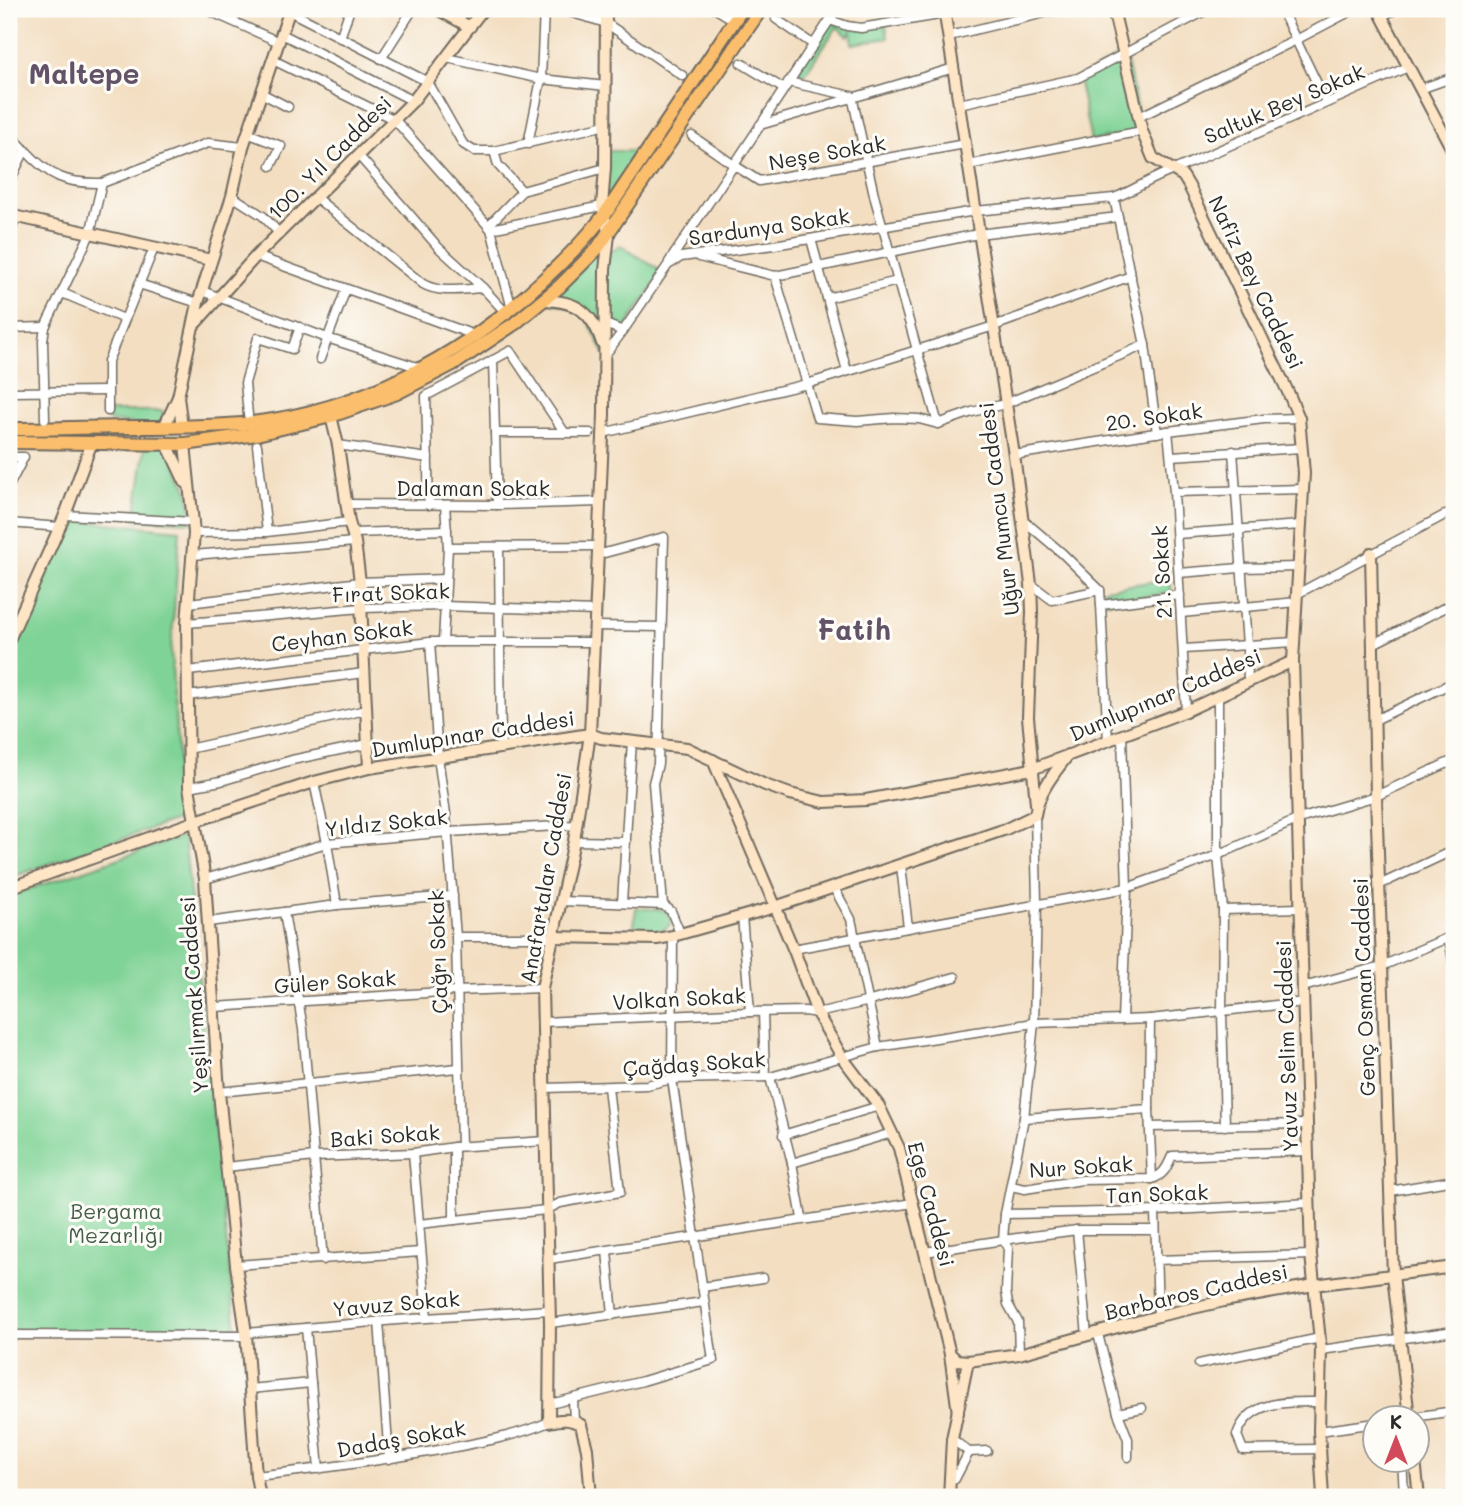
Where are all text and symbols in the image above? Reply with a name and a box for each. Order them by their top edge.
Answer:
district label: Maltepe [29,55,139,91]
street label: Saltuk Bey Sokak [1199,57,1369,149]
street label: 100. Yıl Caddesi [261,89,397,225]
street label: Neşe Sokak [766,128,888,176]
street label: Nafiz Bey Caddesi [1203,191,1311,373]
street label: Sardunya Sokak [687,201,851,251]
street label: 20. Sokak [1104,396,1204,436]
street label: Uğur Mumcu Caddesi [972,401,1024,617]
street label: Dalaman Sokak [396,474,550,501]
street label: 21. Sokak [1145,525,1177,619]
street label: Fırat Sokak [332,576,450,608]
district label: Fatih [817,611,891,647]
street label: Ceyhan Sokak [270,613,414,657]
street label: Dumlupınar Caddesi [1065,641,1265,747]
street label: Dumlupınar Caddesi [370,704,576,762]
street label: Anafartalar Caddesi [513,771,577,985]
street label: Yıldız Sokak [323,802,449,842]
street label: Genç Osman Caddesi [1346,877,1380,1097]
street label: Çağrı Sokak [421,890,453,1014]
street label: Yeşilırmak Caddesi [173,895,213,1095]
street label: Yavuz Selim Caddesi [1269,940,1303,1152]
street label: Güler Sokak [273,963,397,999]
street label: Volkan Sokak [612,981,746,1015]
street label: Çağdaş Sokak [622,1045,766,1081]
street label: Baki Sokak [329,1118,441,1152]
street label: Ege Caddesi [902,1139,962,1269]
street label: Nur Sokak [1028,1149,1134,1183]
street label: Tan Sokak [1105,1178,1209,1208]
park label: Bergama Mezarlığı [68,1197,164,1248]
street label: Barbaros Caddesi [1102,1257,1290,1325]
street label: Yavuz Sokak [331,1284,461,1322]
north arrow [1362,1404,1432,1474]
text: K [1390,1409,1402,1434]
street label: Dadaş Sokak [334,1413,468,1463]

